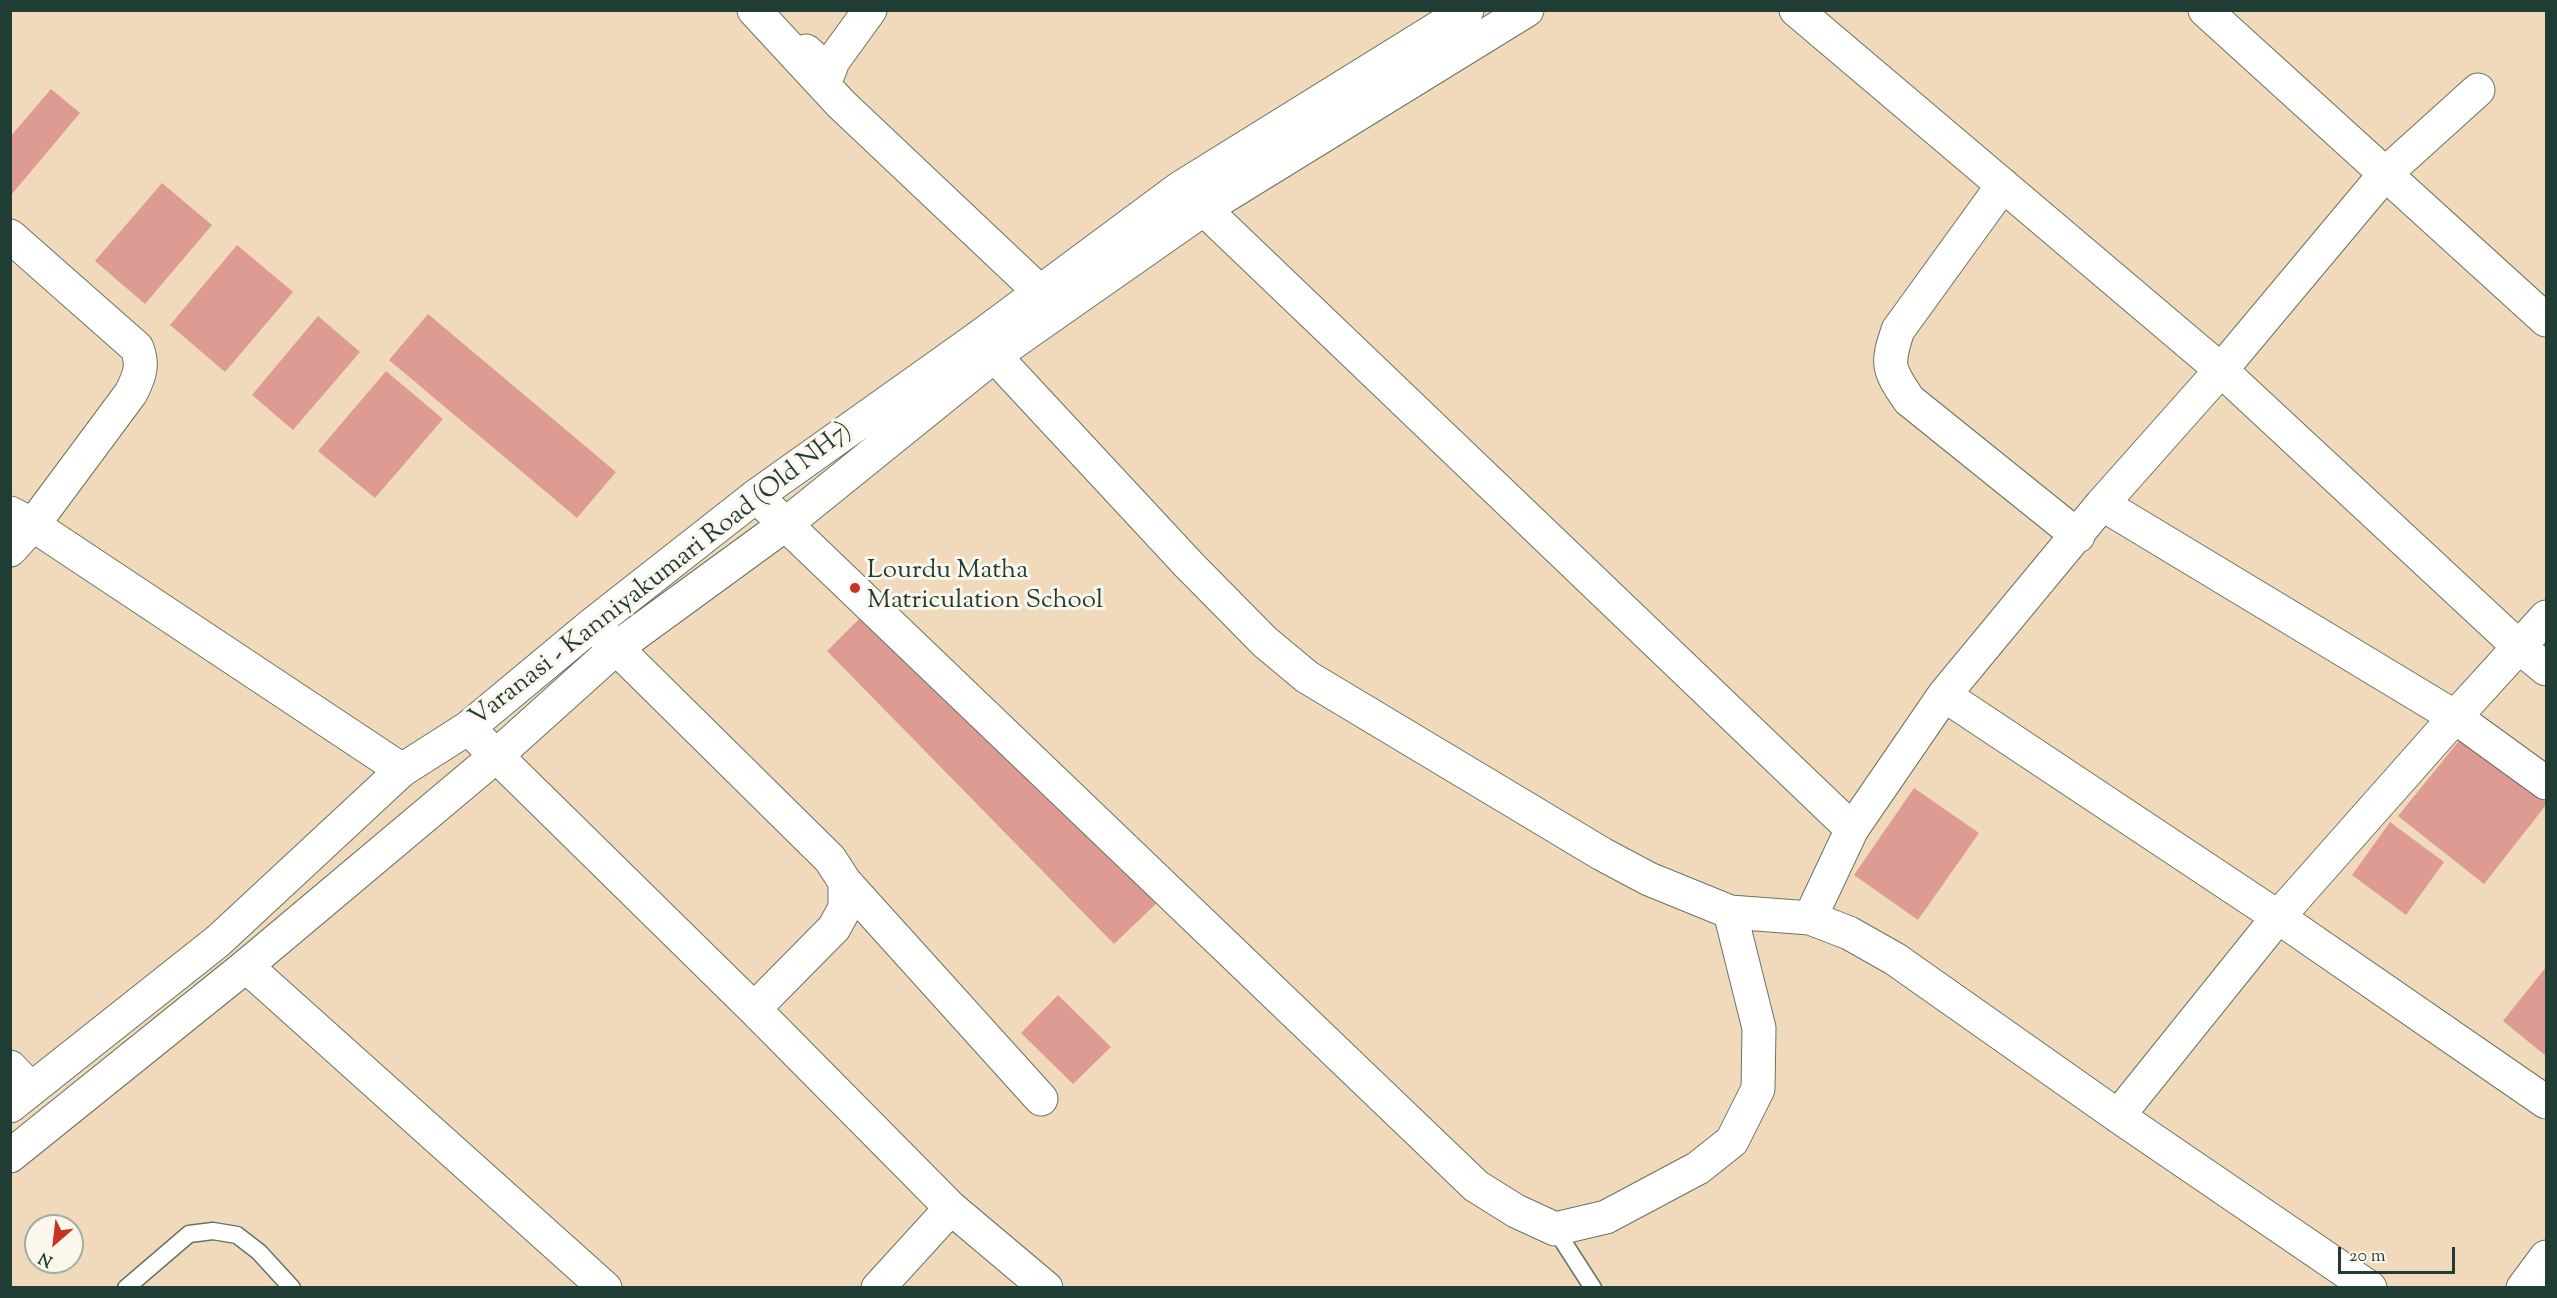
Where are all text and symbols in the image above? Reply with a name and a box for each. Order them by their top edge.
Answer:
street label: Varanasi - Kanniyakumari Road (Old NH7) [465,417,859,735]
place label: Lourdu Matha Matriculation School [867,557,1103,618]
marker: Lourdu Matha Matriculation School [848,581,862,595]
north arrow [24,1214,84,1274]
scale bar [2341,1235,2458,1273]
text: 20 m [2349,1244,2386,1270]
text: N [35,1245,57,1272]

